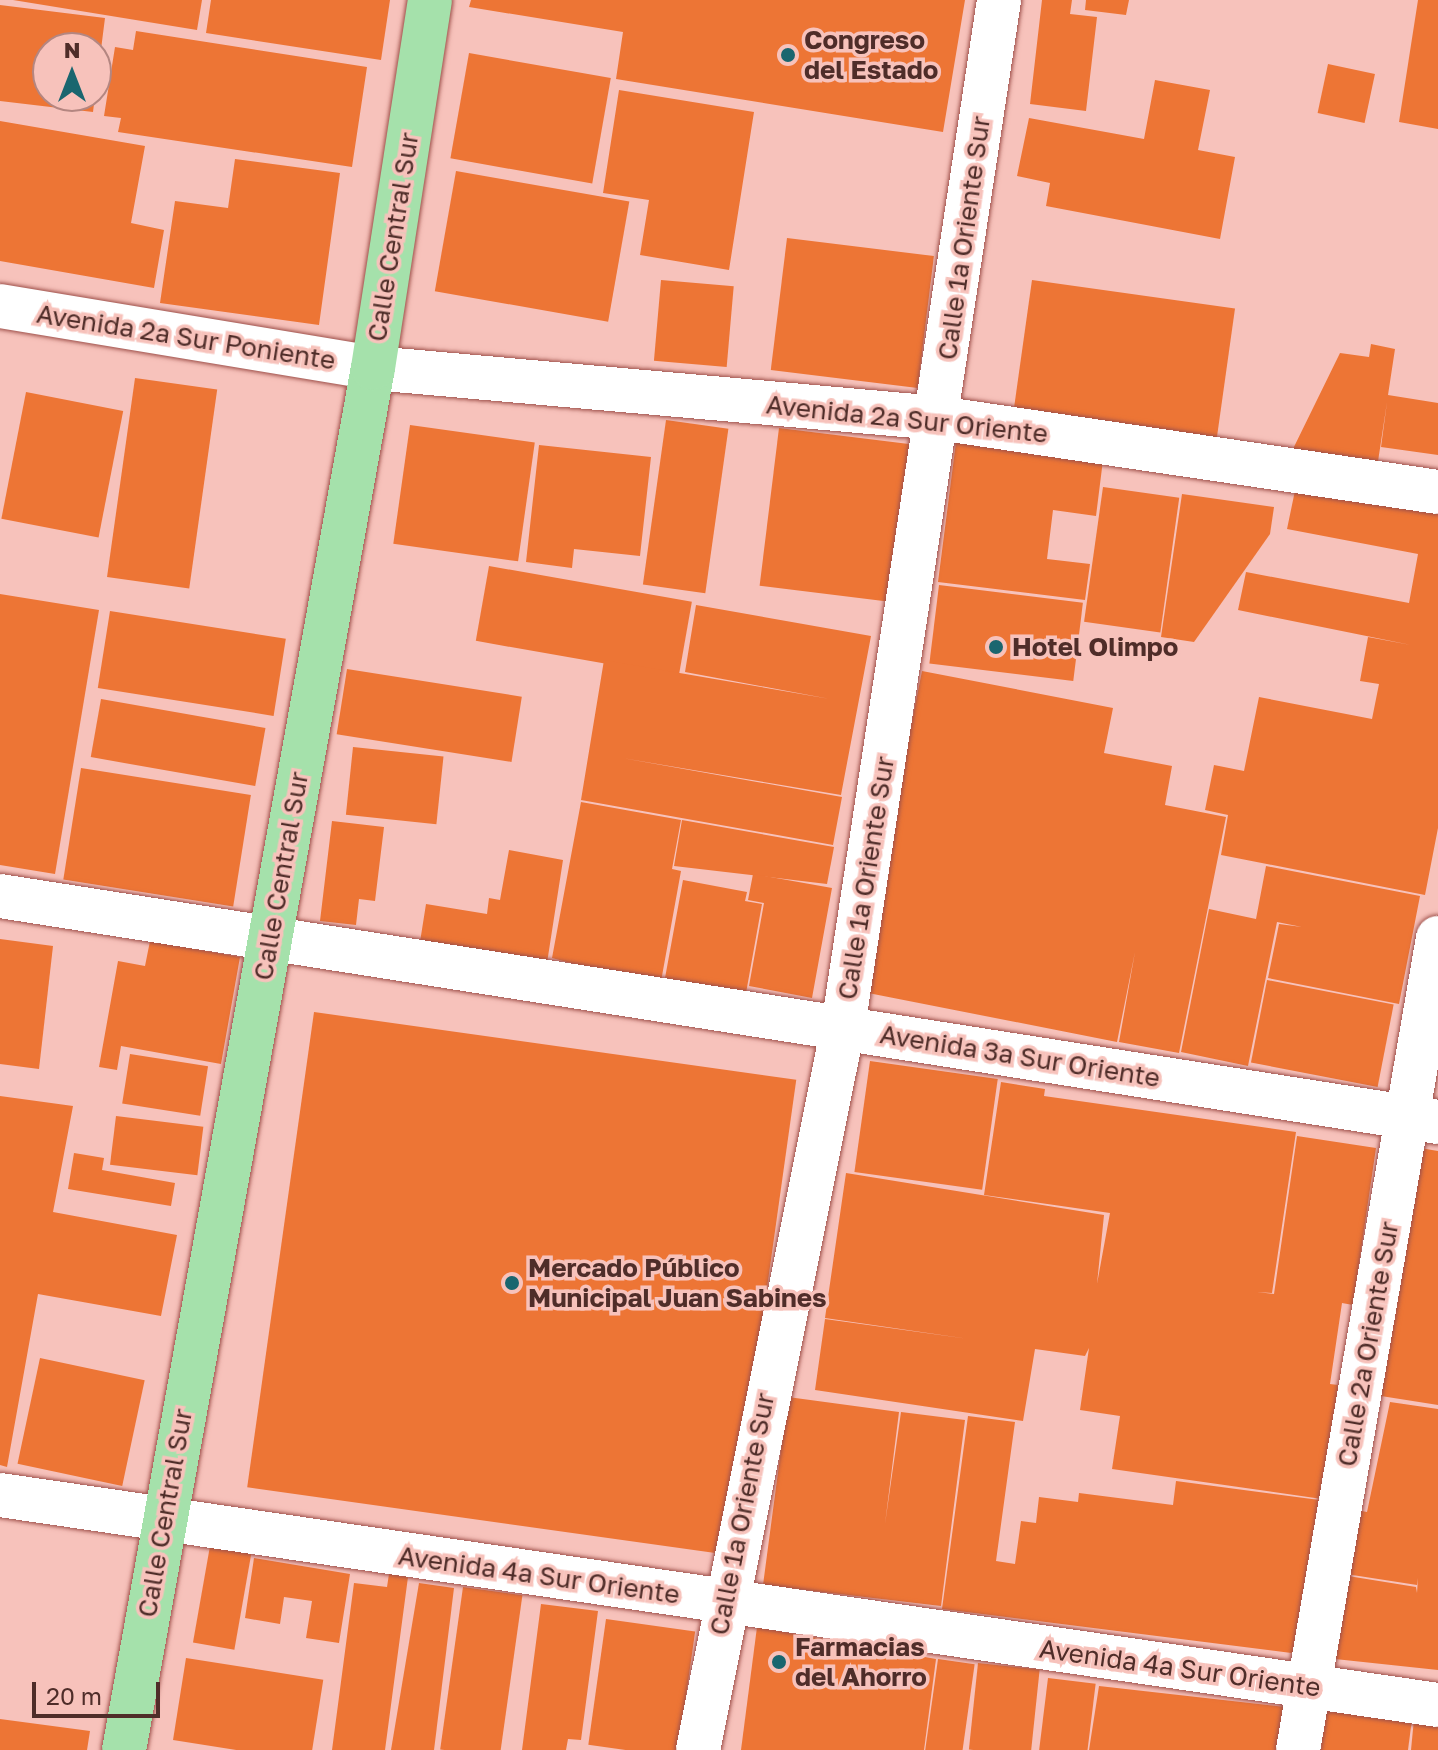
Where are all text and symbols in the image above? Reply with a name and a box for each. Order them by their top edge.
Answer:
place label: Congreso del Estado [804,24,938,86]
north arrow [32,32,112,112]
text: N [64,36,80,63]
marker: Congreso del Estado [779,46,797,64]
street label: Calle 1a Oriente Sur [931,114,997,362]
street label: Calle Central Sur [361,130,425,344]
street label: Avenida 2a Sur Poniente [34,298,338,376]
street label: Avenida 2a Sur Oriente [765,389,1049,449]
place label: Hotel Olimpo [1012,631,1178,663]
marker: Hotel Olimpo [987,638,1005,656]
street label: Calle 1a Oriente Sur [831,754,901,1002]
street label: Calle Central Sur [247,769,315,983]
street label: Avenida 3a Sur Oriente [878,1018,1162,1094]
street label: Calle 2a Oriente Sur [1331,1219,1405,1469]
place label: Mercado Público Municipal Juan Sabines [528,1252,827,1314]
marker: Mercado Público Municipal Juan Sabines [503,1274,521,1292]
street label: Calle 1a Oriente Sur [703,1390,781,1638]
street label: Calle Central Sur [131,1406,199,1620]
street label: Avenida 4a Sur Oriente [396,1540,682,1610]
place label: Farmacias del Ahorro [795,1631,927,1692]
street label: Avenida 4a Sur Oriente [1037,1633,1323,1703]
marker: Farmacias del Ahorro [770,1653,788,1671]
scale bar [36,1666,164,1716]
text: 20 m [46,1681,102,1710]

